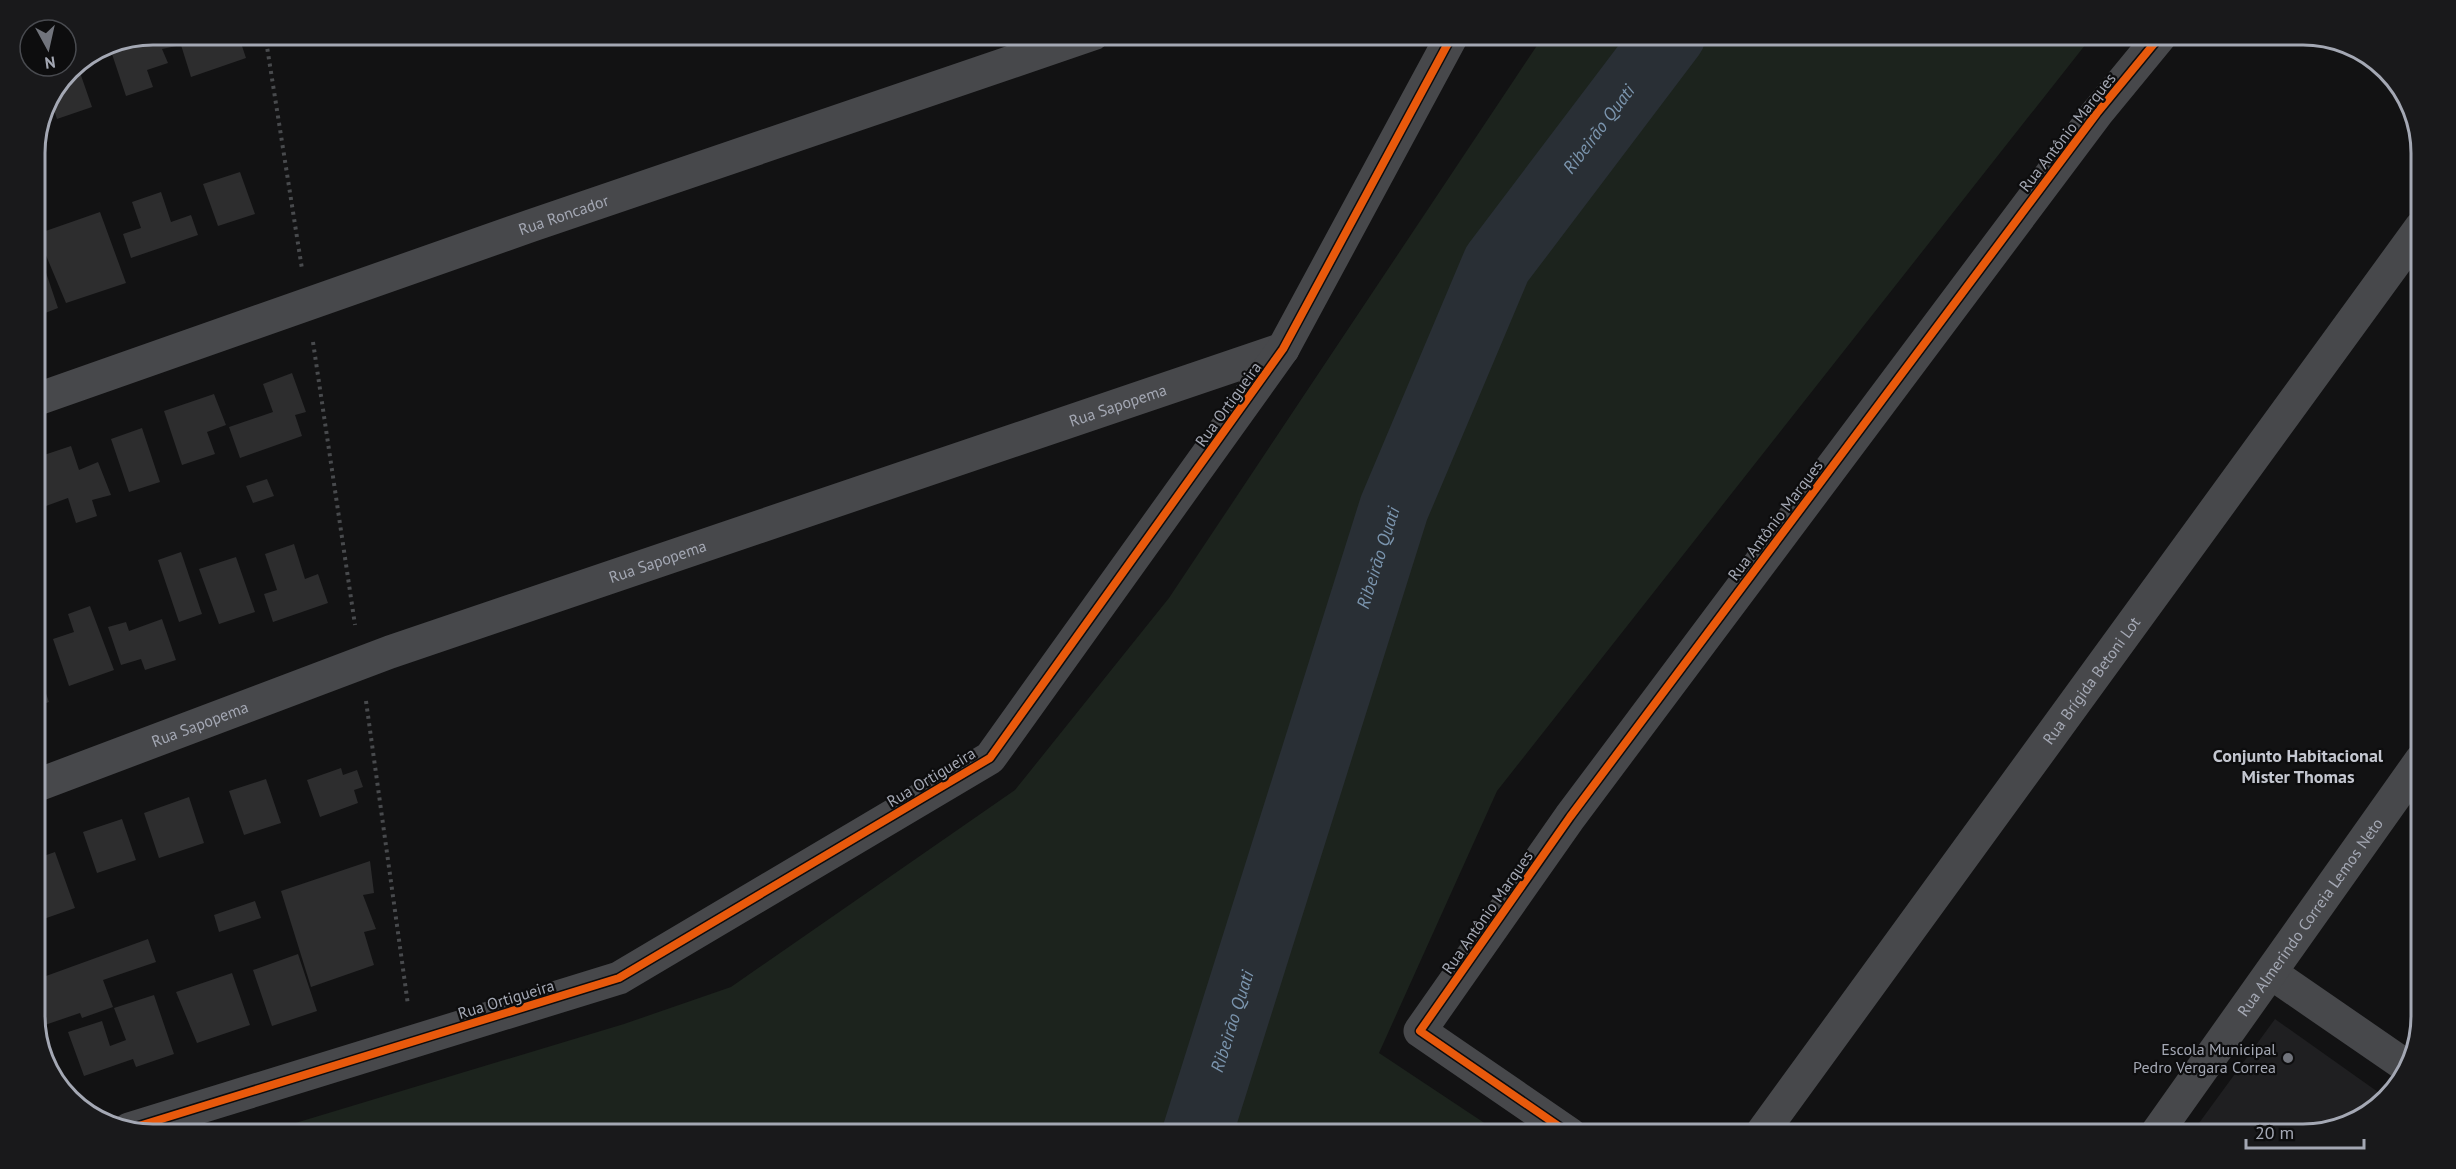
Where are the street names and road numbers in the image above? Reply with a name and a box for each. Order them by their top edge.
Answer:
street label: Rua Antônio Marques [2014,68,2120,196]
street label: Rua Roncador [516,190,612,239]
street label: Rua Ortigueira [1191,358,1265,450]
street label: Rua Sapopema [1066,379,1169,431]
street label: Rua Antônio Marques [1723,456,1827,584]
street label: Rua Sapopema [606,535,709,587]
street label: Rua Brígida Betoni Lot [2038,612,2145,748]
street label: Rua Sapopema [149,697,251,751]
street label: Rua Ortigueira [883,743,979,811]
street label: Rua Almerindo Correia Lemos Neto [2233,814,2387,1020]
street label: Rua Antônio Marques [1437,846,1537,977]
street label: Rua Ortigueira [455,975,557,1023]

